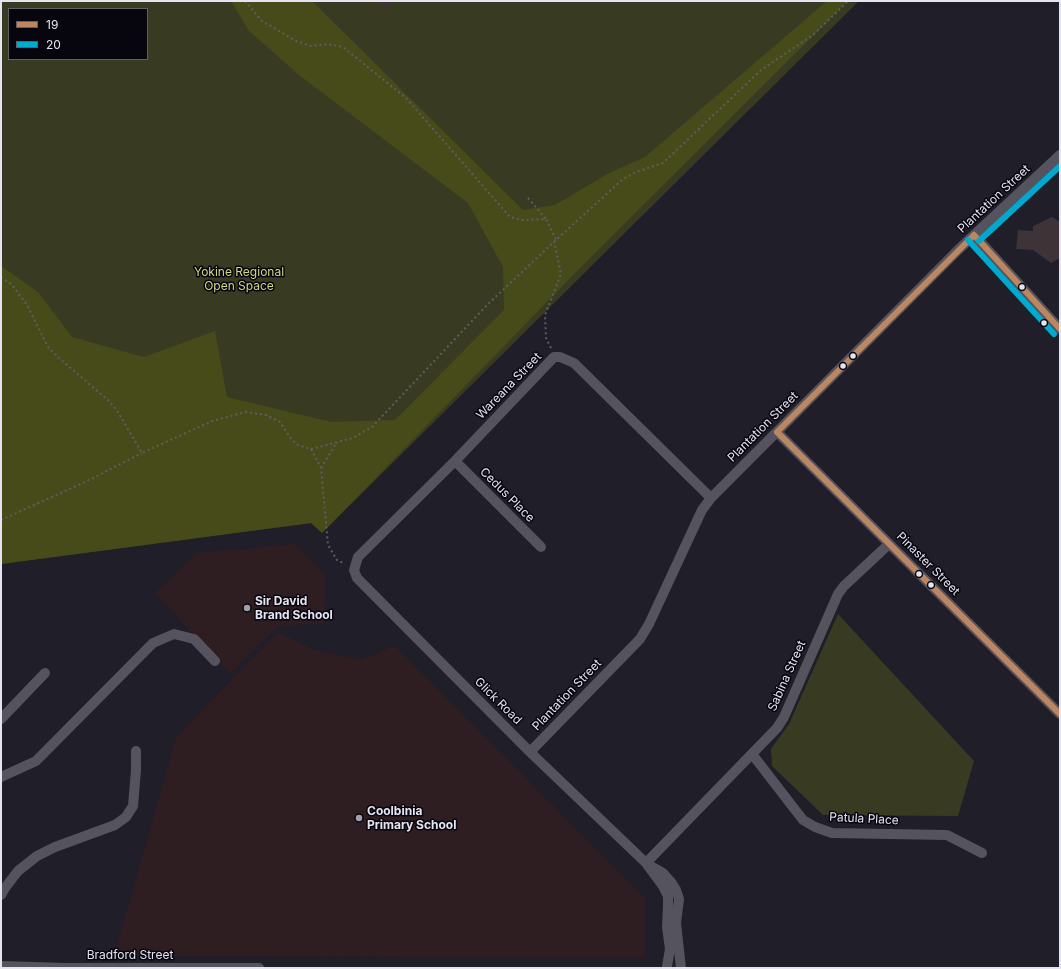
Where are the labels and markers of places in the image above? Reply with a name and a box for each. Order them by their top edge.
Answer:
unlabelled marker [1017,282,1027,292]
unlabelled marker [1039,318,1049,328]
unlabelled marker [848,351,858,361]
unlabelled marker [838,361,848,371]
unlabelled marker [914,569,924,579]
unlabelled marker [926,580,936,590]
place label: Sir David Brand School [255,594,333,622]
marker: Sir David Brand School [242,603,252,613]
place label: Coolbinia Primary School [367,804,456,832]
marker: Coolbinia Primary School [354,813,364,823]

